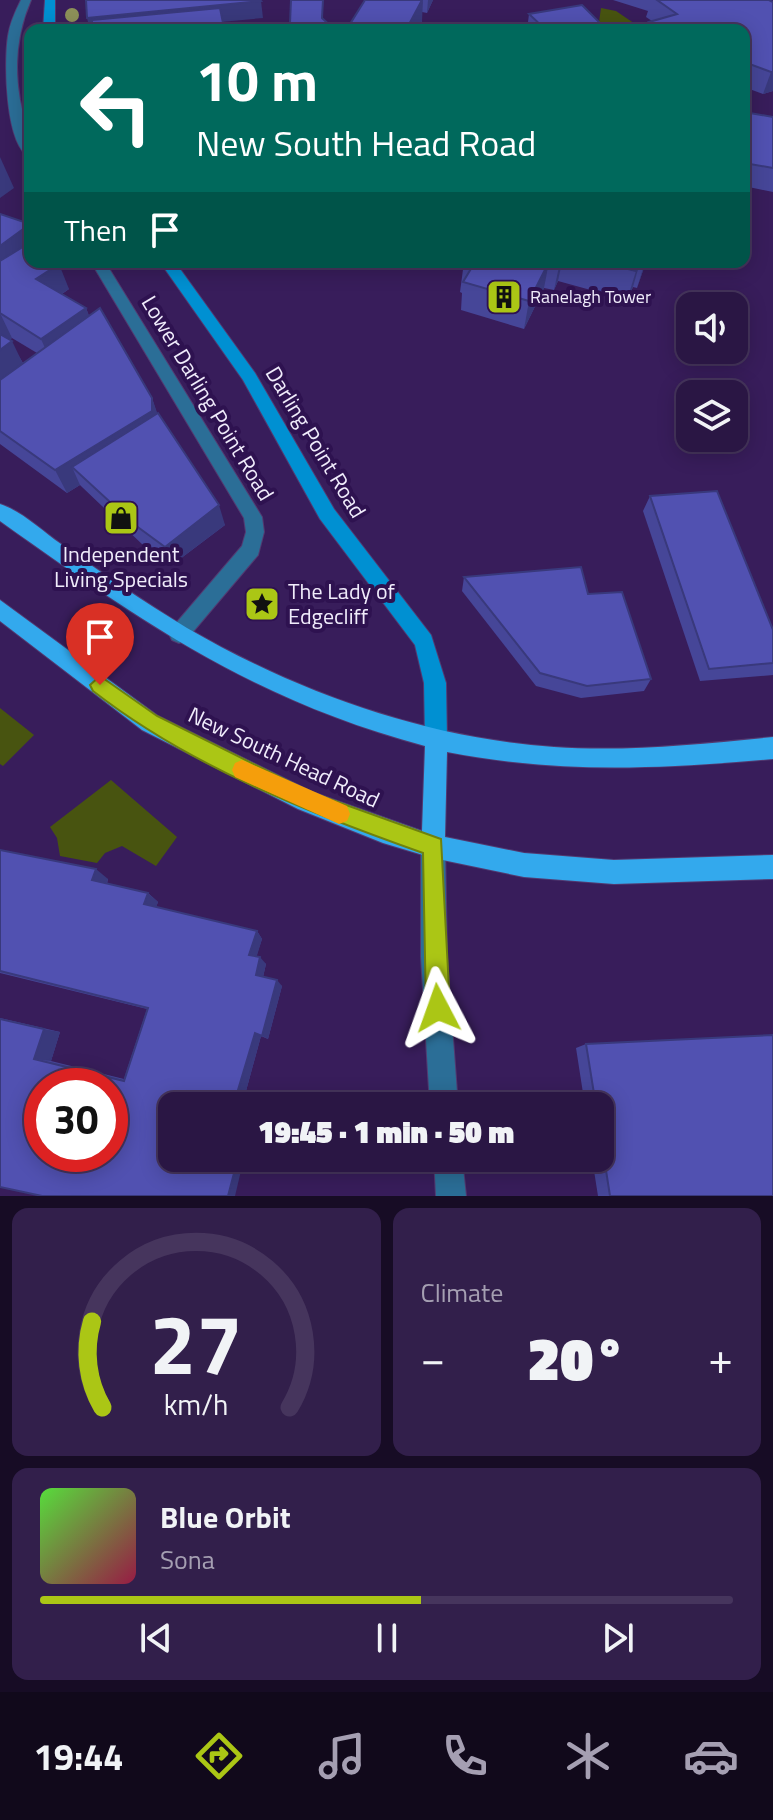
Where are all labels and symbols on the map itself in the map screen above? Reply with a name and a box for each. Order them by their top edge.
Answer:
building icon: Ranelagh Tower [485,278,523,316]
place label: Ranelagh Tower [530,283,651,310]
street label: Lower Darling Point Road [133,289,283,507]
street label: Darling Point Road [257,360,375,524]
shop icon: Independent Living Specials [102,499,140,537]
place label: Independent Living Specials [54,537,188,596]
place label: The Lady of Edgecliff [288,574,396,633]
place icon: The Lady of Edgecliff [243,585,281,623]
pin [66,603,134,685]
street label: New South Head Road [183,698,385,816]
position arrow [396,966,480,1050]
speed limit sign: 30 [24,1068,128,1172]

